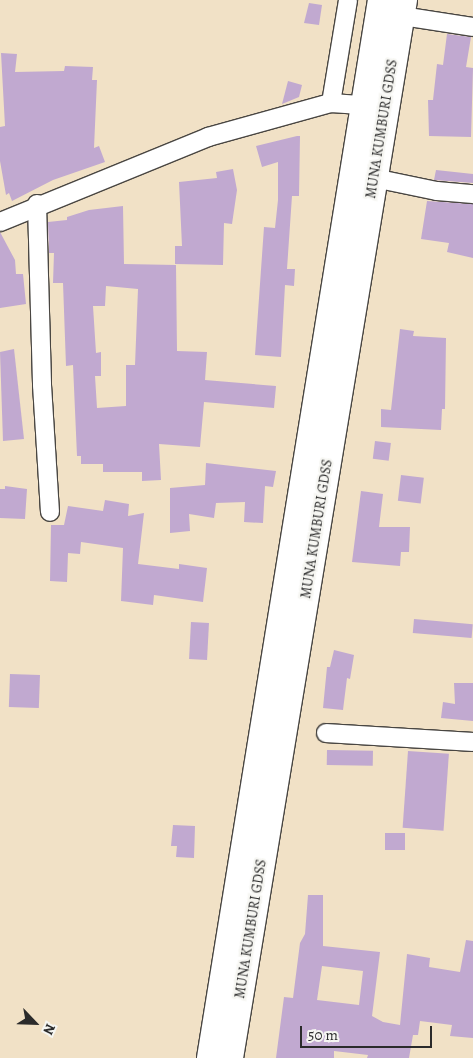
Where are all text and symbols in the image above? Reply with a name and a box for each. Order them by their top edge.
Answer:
street label: MUNA KUMBURI GDSS [363,58,401,200]
street label: MUNA KUMBURI GDSS [298,458,336,600]
street label: MUNA KUMBURI GDSS [232,858,270,1000]
north arrow [10,998,60,1048]
scale bar [303,1016,436,1048]
text: N [38,1021,60,1038]
text: 50 m [308,1025,338,1045]

